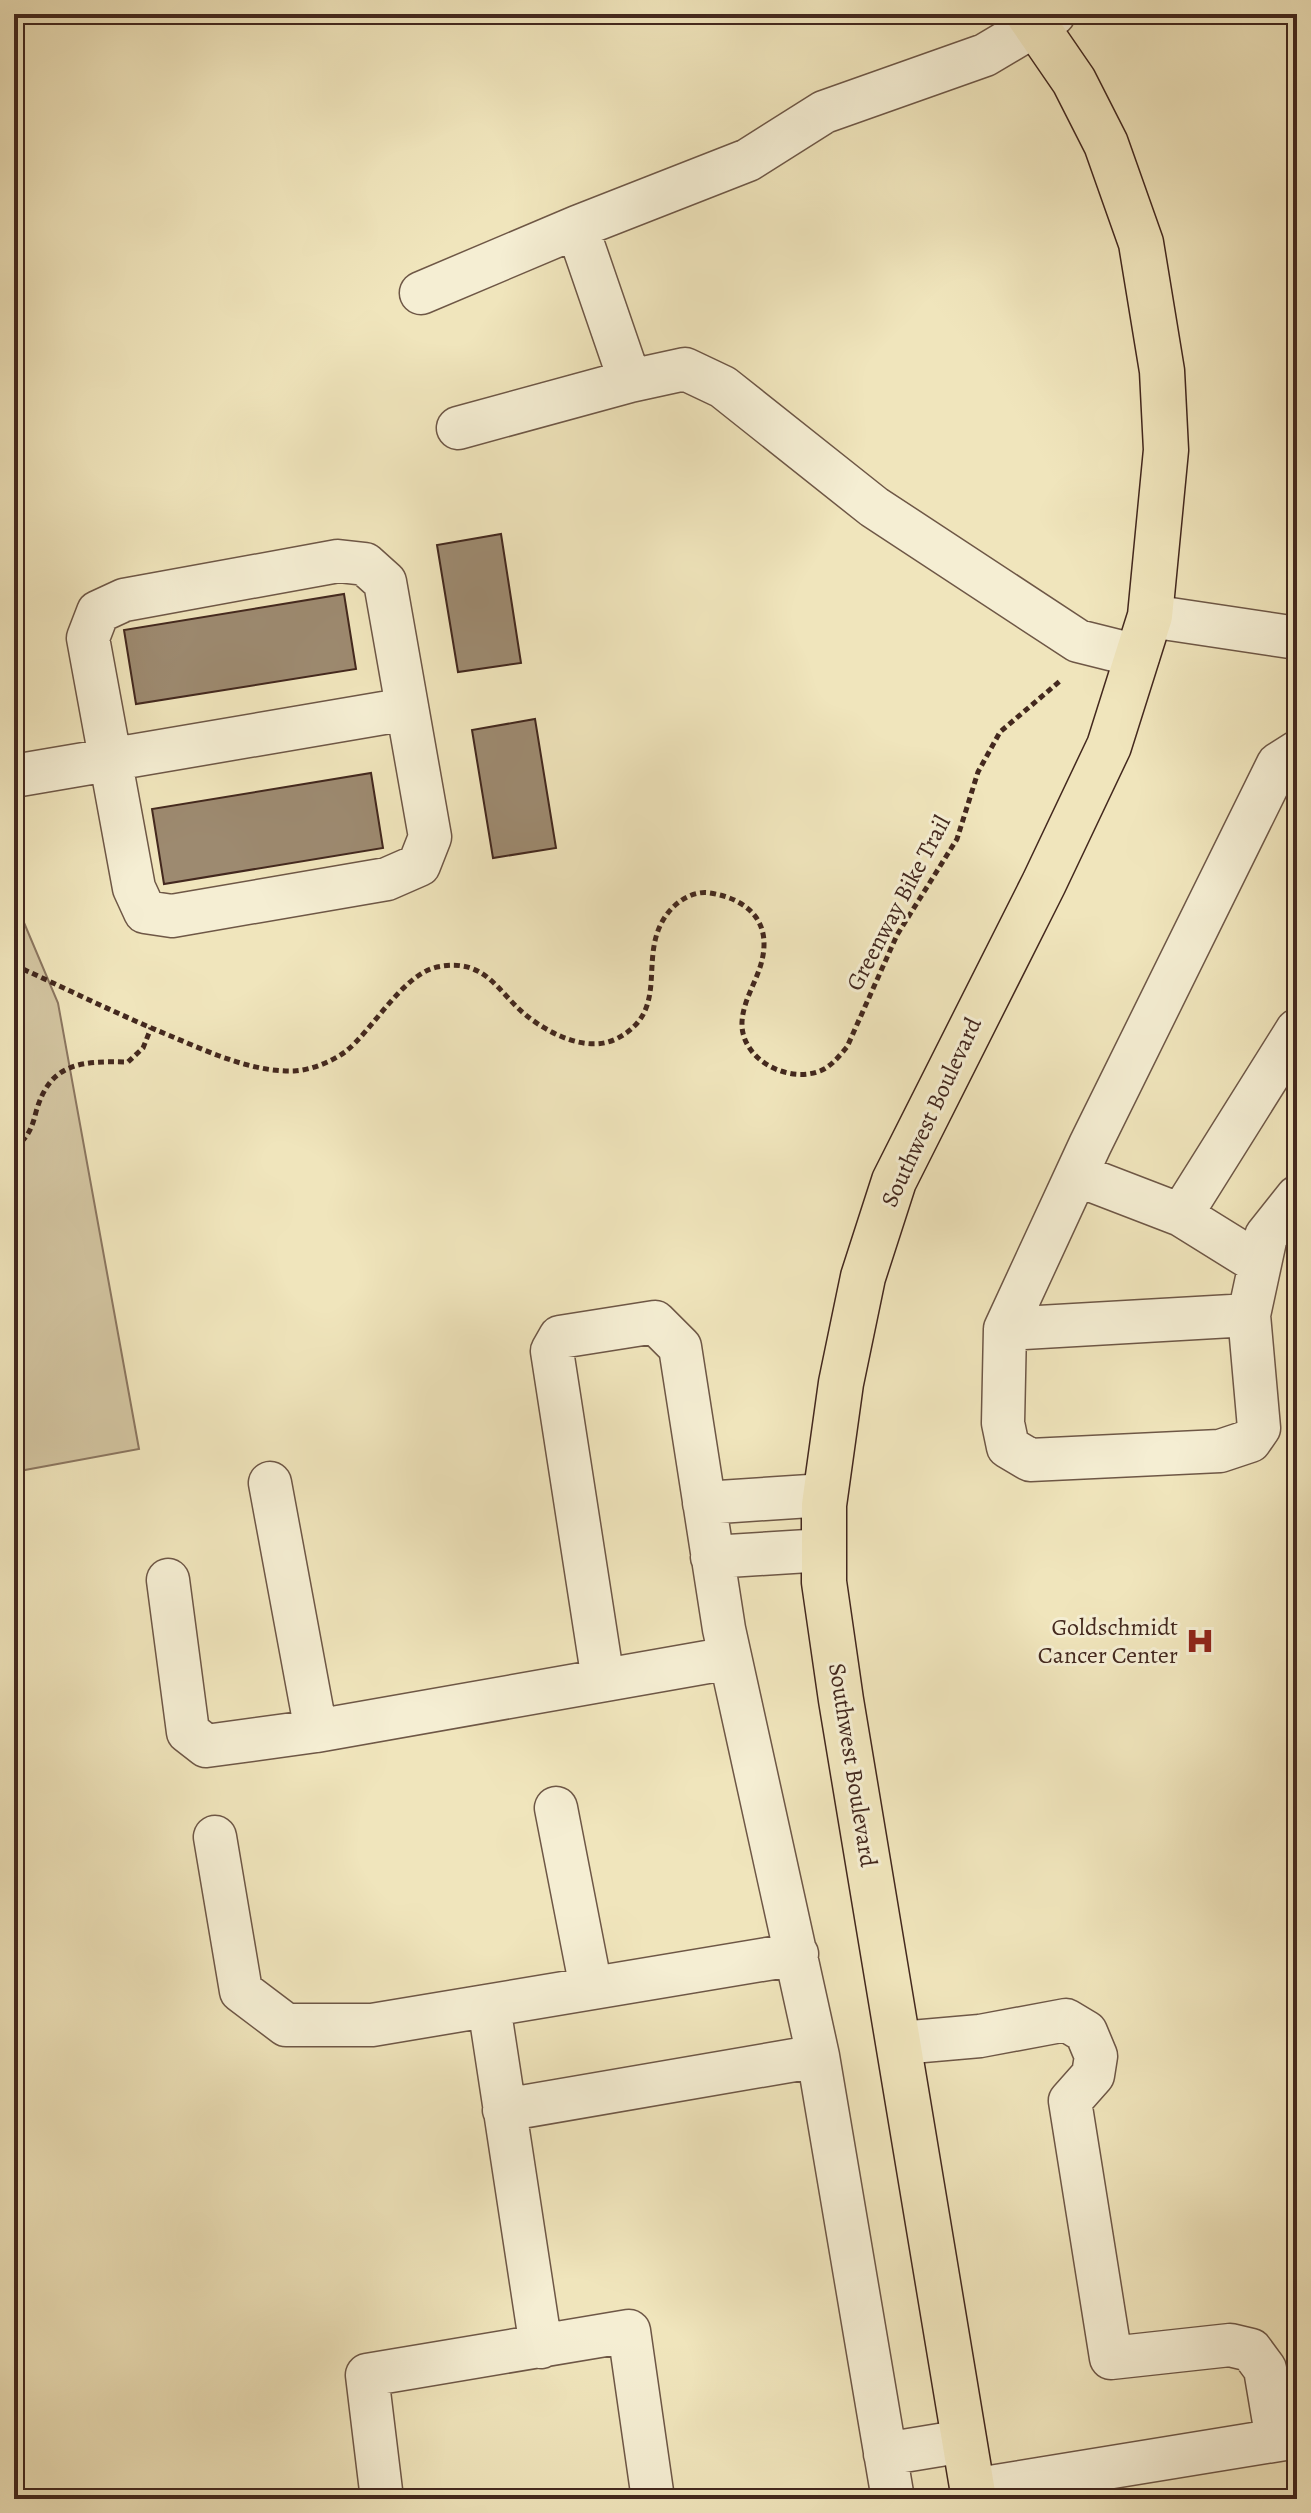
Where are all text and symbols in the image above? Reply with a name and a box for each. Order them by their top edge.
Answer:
street label: Greenway Bike Trail [838,810,958,996]
street label: Southwest Boulevard [873,1012,989,1212]
place label: Goldschmidt Cancer Center [1038,1611,1178,1671]
hospital icon: Goldschmidt Cancer Center [1185,1626,1215,1656]
street label: Southwest Boulevard [821,1661,885,1869]

